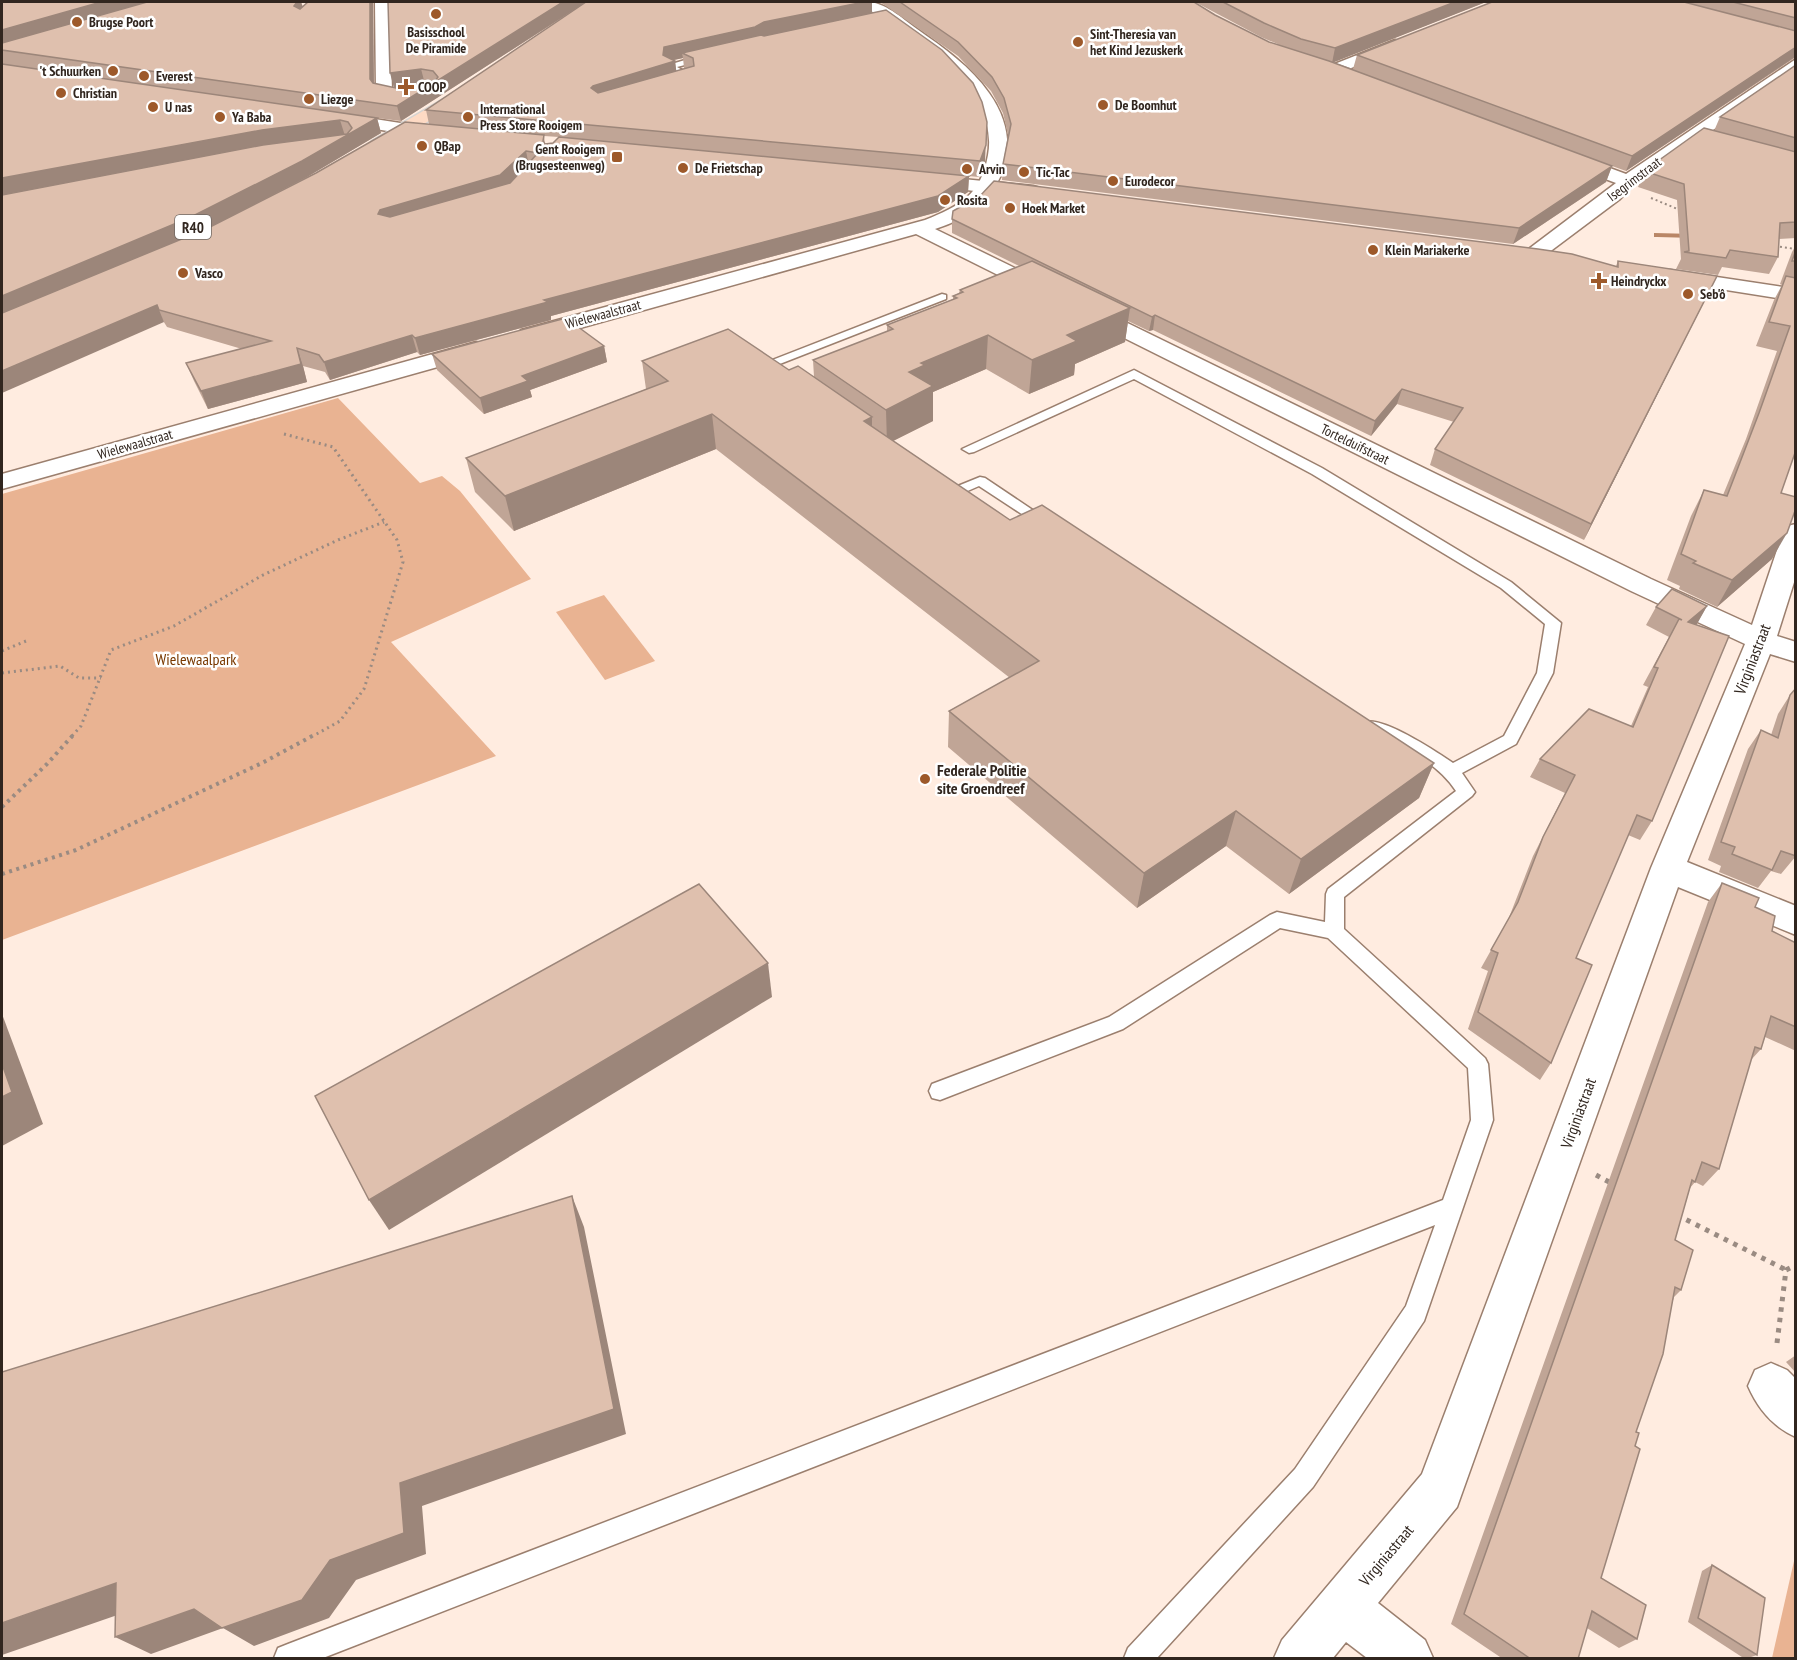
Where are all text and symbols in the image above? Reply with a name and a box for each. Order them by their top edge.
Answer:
marker: Basisschool De Piramide [429,7,443,21]
place label: Brugse Poort [89,13,153,31]
marker: Brugse Poort [70,15,84,29]
place label: Basisschool De Piramide [406,23,466,57]
place label: Sint-Theresia van het Kind Jezuskerk [1090,25,1183,59]
marker: Sint-Theresia van het Kind Jezuskerk [1071,35,1085,49]
place label: 't Schuurken [39,62,101,80]
marker: 't Schuurken [106,64,120,78]
place label: Everest [156,67,193,85]
marker: Everest [137,69,151,83]
place label: COOP [418,78,446,96]
marker: COOP [399,80,413,94]
place label: Christian [73,84,117,102]
marker: Christian [54,86,68,100]
place label: Liezge [321,90,354,108]
marker: Liezge [302,92,316,106]
place label: De Boomhut [1115,96,1177,114]
place label: U nas [165,98,192,116]
marker: De Boomhut [1096,98,1110,112]
marker: U nas [146,100,160,114]
place label: International Press Store Rooigem [480,100,582,134]
place label: Ya Baba [231,108,272,126]
marker: Ya Baba [213,110,227,124]
marker: International Press Store Rooigem [461,110,475,124]
place label: QBap [434,137,461,155]
marker: QBap [415,139,429,153]
place label: Gent Rooigem (Brugsesteenweg) [515,140,605,174]
marker: Gent Rooigem (Brugsesteenweg) [610,150,624,164]
street label: Isegrimstraat [1603,153,1665,205]
place label: De Frietschap [695,159,763,177]
place label: Arvin [978,160,1005,178]
marker: De Frietschap [676,161,690,175]
marker: Arvin [960,162,974,176]
place label: Tic-Tac [1036,163,1070,181]
marker: Tic-Tac [1017,165,1031,179]
place label: Eurodecor [1125,172,1176,190]
marker: Eurodecor [1106,174,1120,188]
place label: Rosita [957,191,988,209]
marker: Rosita [938,193,952,207]
place label: Hoek Market [1022,199,1085,217]
marker: Hoek Market [1003,201,1017,215]
road number: R40 [175,215,211,239]
place label: Klein Mariakerke [1385,241,1469,259]
marker: Klein Mariakerke [1366,243,1380,257]
place label: Vasco [194,264,223,282]
marker: Vasco [176,266,190,280]
place label: Heindryckx [1611,272,1667,290]
marker: Heindryckx [1592,274,1606,288]
place label: Seb'ô [1700,285,1726,303]
marker: Seb'ô [1681,287,1695,301]
street label: Wielewaalstraat [563,295,643,333]
street label: Tortelduifstraat [1318,420,1392,468]
street label: Wielewaalstraat [95,425,175,463]
street label: Virginiastraat [1729,620,1775,698]
park label: Wielewaalpark [156,649,237,669]
place label: Federale Politie site Groendreef [937,760,1027,798]
marker: Federale Politie site Groendreef [918,772,932,786]
street label: Virginiastraat [1556,1074,1600,1152]
street label: Virginiastraat [1354,1520,1418,1591]

